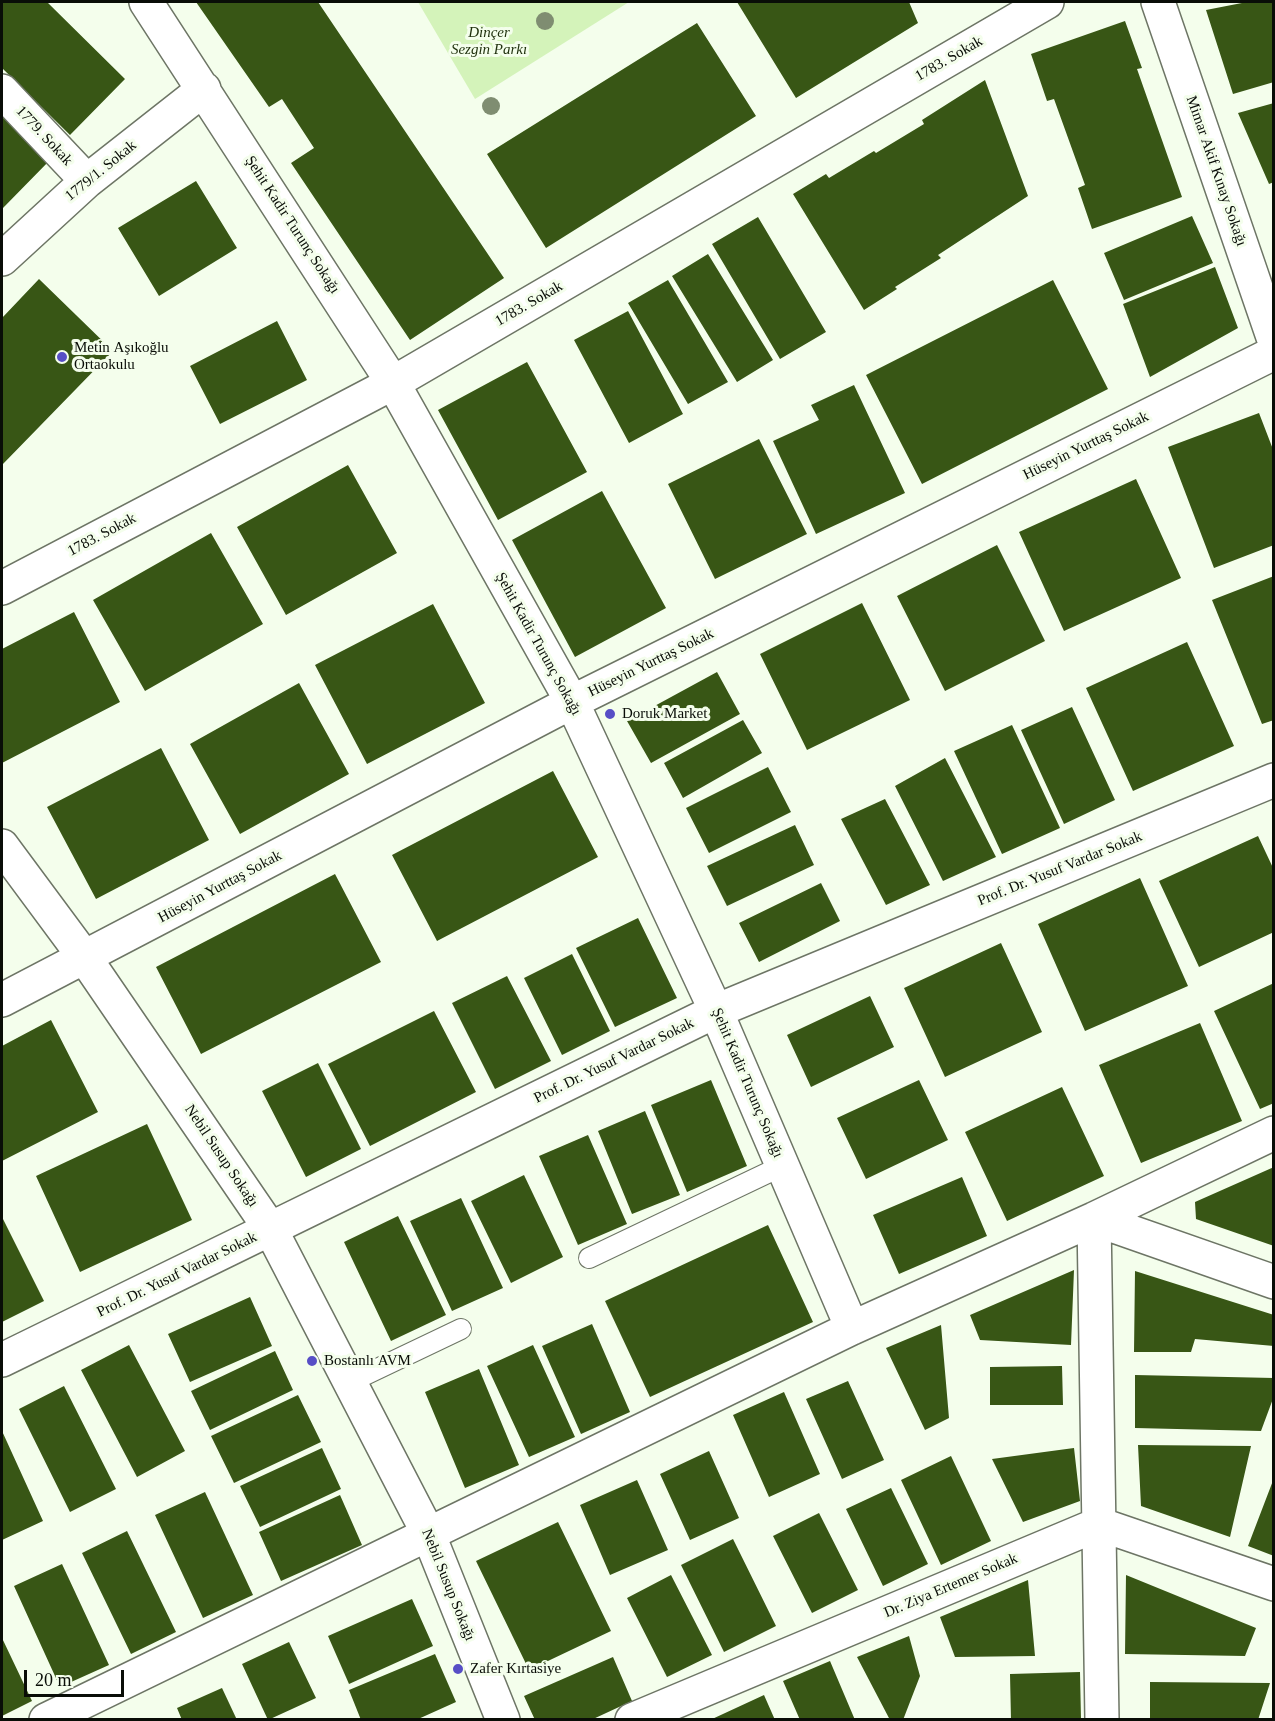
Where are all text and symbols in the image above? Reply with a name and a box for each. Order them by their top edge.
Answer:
park label: Dinçer Sezgin Parkı [451,24,527,59]
street label: 1783. Sokak [912,32,986,86]
street label: Mimar Akif Kınay Sokağı [1182,93,1250,249]
street label: 1779. Sokak [12,102,76,170]
street label: 1779/1. Sokak [62,137,140,205]
street label: Şehit Kadir Turunç Sokağı [241,153,343,297]
street label: 1783. Sokak [492,277,566,331]
place label: Metin Aşıkoğlu Ortaokulu [74,339,169,374]
marker: Metin Aşıkoğlu Ortaokulu [55,350,69,364]
street label: Hüseyin Yurttaş Sokak [1020,408,1152,484]
street label: 1783. Sokak [65,509,139,561]
street label: Şehit Kadir Turunç Sokağı [491,569,585,719]
street label: Hüseyin Yurttaş Sokak [585,625,717,701]
place label: Doruk Market [622,705,707,723]
marker: Doruk Market [603,707,617,721]
street label: Prof. Dr. Yusuf Vardar Sokak [975,828,1145,910]
street label: Hüseyin Yurttaş Sokak [155,847,285,927]
street label: Şehit Kadir Turunç Sokağı [707,1006,787,1160]
street label: Prof. Dr. Yusuf Vardar Sokak [531,1014,697,1108]
street label: Nebil Susup Sokağı [180,1102,262,1210]
street label: Prof. Dr. Yusuf Vardar Sokak [94,1228,260,1322]
place label: Bostanlı AVM [324,1352,411,1370]
marker: Bostanlı AVM [305,1354,319,1368]
street label: Nebil Susup Sokağı [417,1526,479,1644]
street label: Dr. Ziya Ertemer Sokak [882,1550,1020,1622]
scale bar [27,1658,128,1696]
place label: Zafer Kırtasiye [470,1660,561,1678]
marker: Zafer Kırtasiye [451,1662,465,1676]
text: 20 m [35,1670,72,1690]

